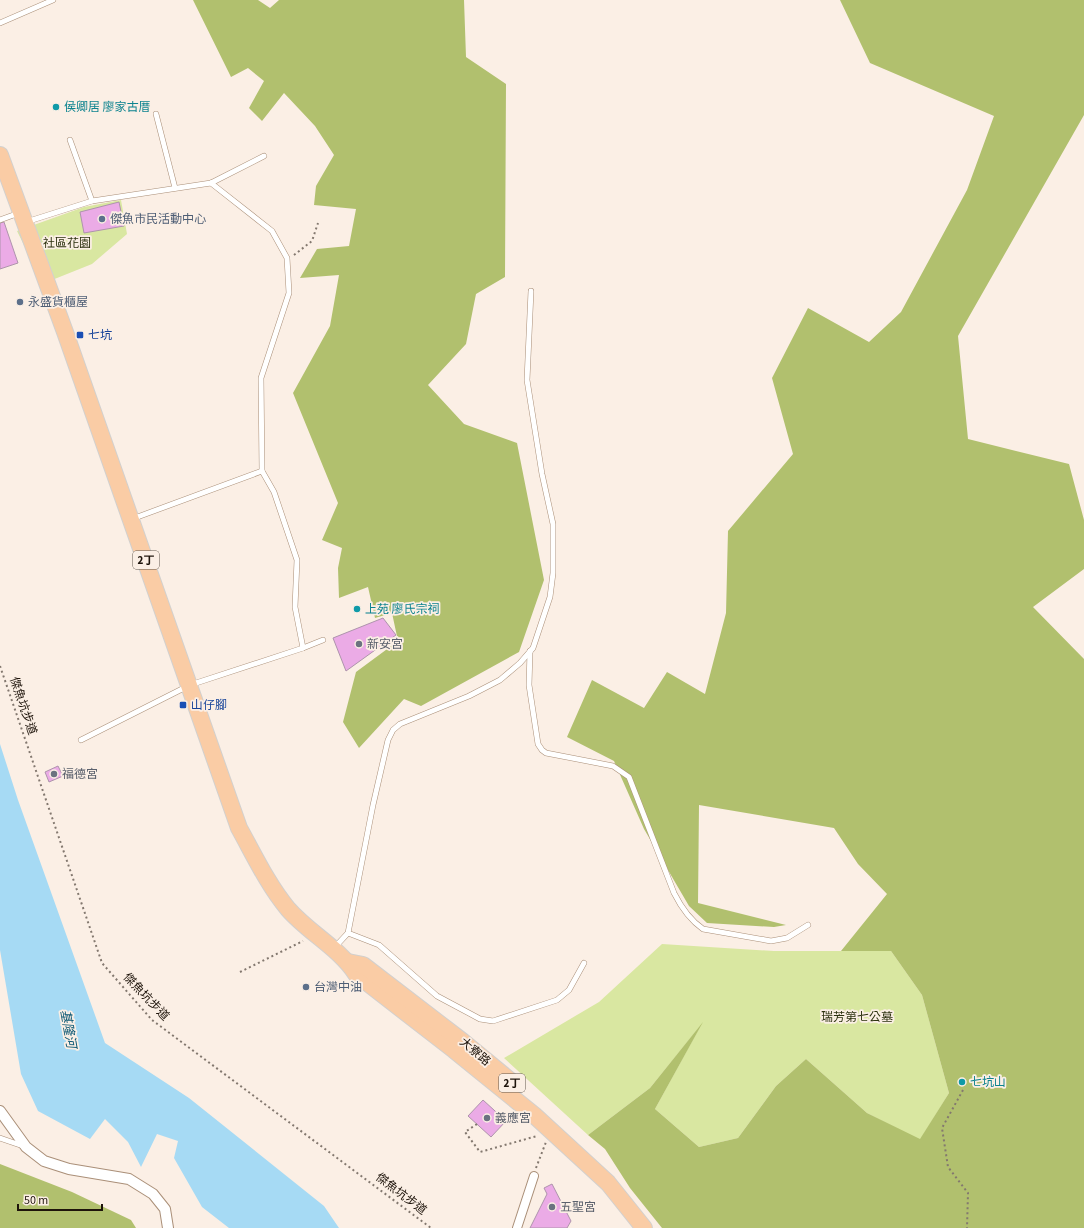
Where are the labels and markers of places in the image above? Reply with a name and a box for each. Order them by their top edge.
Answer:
place label: 侯卿居 廖家古厝 [64,99,150,116]
marker: 侯卿居 廖家古厝 [51,102,61,112]
place label: 傑魚市民活動中心 [110,211,206,228]
marker: 傑魚市民活動中心 [97,214,107,224]
place label: 永盛貨櫃屋 [28,294,88,311]
marker: 永盛貨櫃屋 [15,297,25,307]
place label: 七坑 [88,327,112,344]
marker: 七坑 [75,330,85,340]
place label: 上苑 廖氏宗祠 [365,601,439,618]
marker: 上苑 廖氏宗祠 [352,604,362,614]
place label: 新安宮 [367,636,403,653]
marker: 新安宮 [354,639,364,649]
place label: 山仔腳 [191,697,227,714]
marker: 山仔腳 [178,700,188,710]
place label: 福德宮 [62,766,98,783]
marker: 福德宮 [49,769,59,779]
place label: 台灣中油 [314,979,362,996]
marker: 台灣中油 [301,982,311,992]
place label: 七坑山 [970,1074,1006,1091]
marker: 七坑山 [957,1077,967,1087]
place label: 義應宮 [495,1110,531,1127]
marker: 義應宮 [482,1113,492,1123]
place label: 五聖宮 [560,1199,596,1216]
marker: 五聖宮 [547,1202,557,1212]

